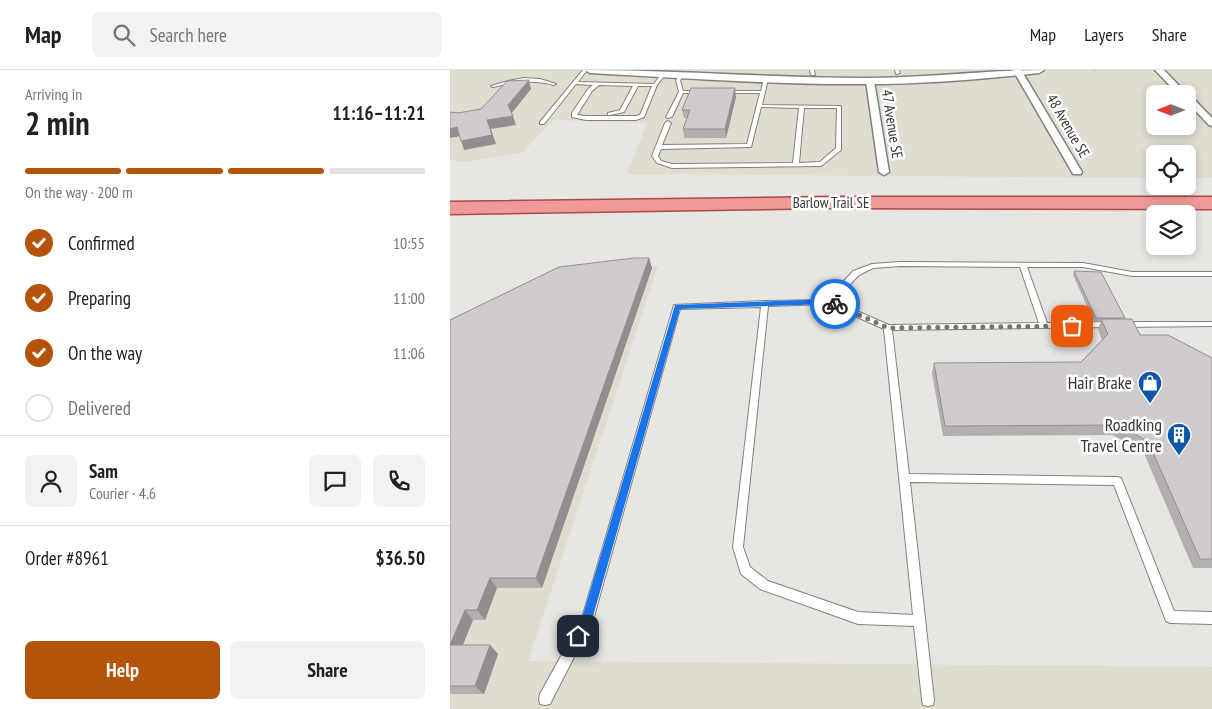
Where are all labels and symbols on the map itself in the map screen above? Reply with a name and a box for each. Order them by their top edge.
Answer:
north arrow [1146,85,1196,135]
street label: 47 Avenue SE [878,88,907,160]
street label: 48 Avenue SE [1043,91,1094,161]
street label: Barlow Trail SE [793,193,869,212]
courier [810,279,860,329]
pin [1051,305,1093,347]
shop icon: Hair Brake [1137,370,1163,404]
place label: Hair Brake [1068,371,1132,394]
place label: Roadking Travel Centre [1081,413,1162,457]
building icon: Roadking Travel Centre [1166,422,1192,456]
pin [557,615,599,657]

